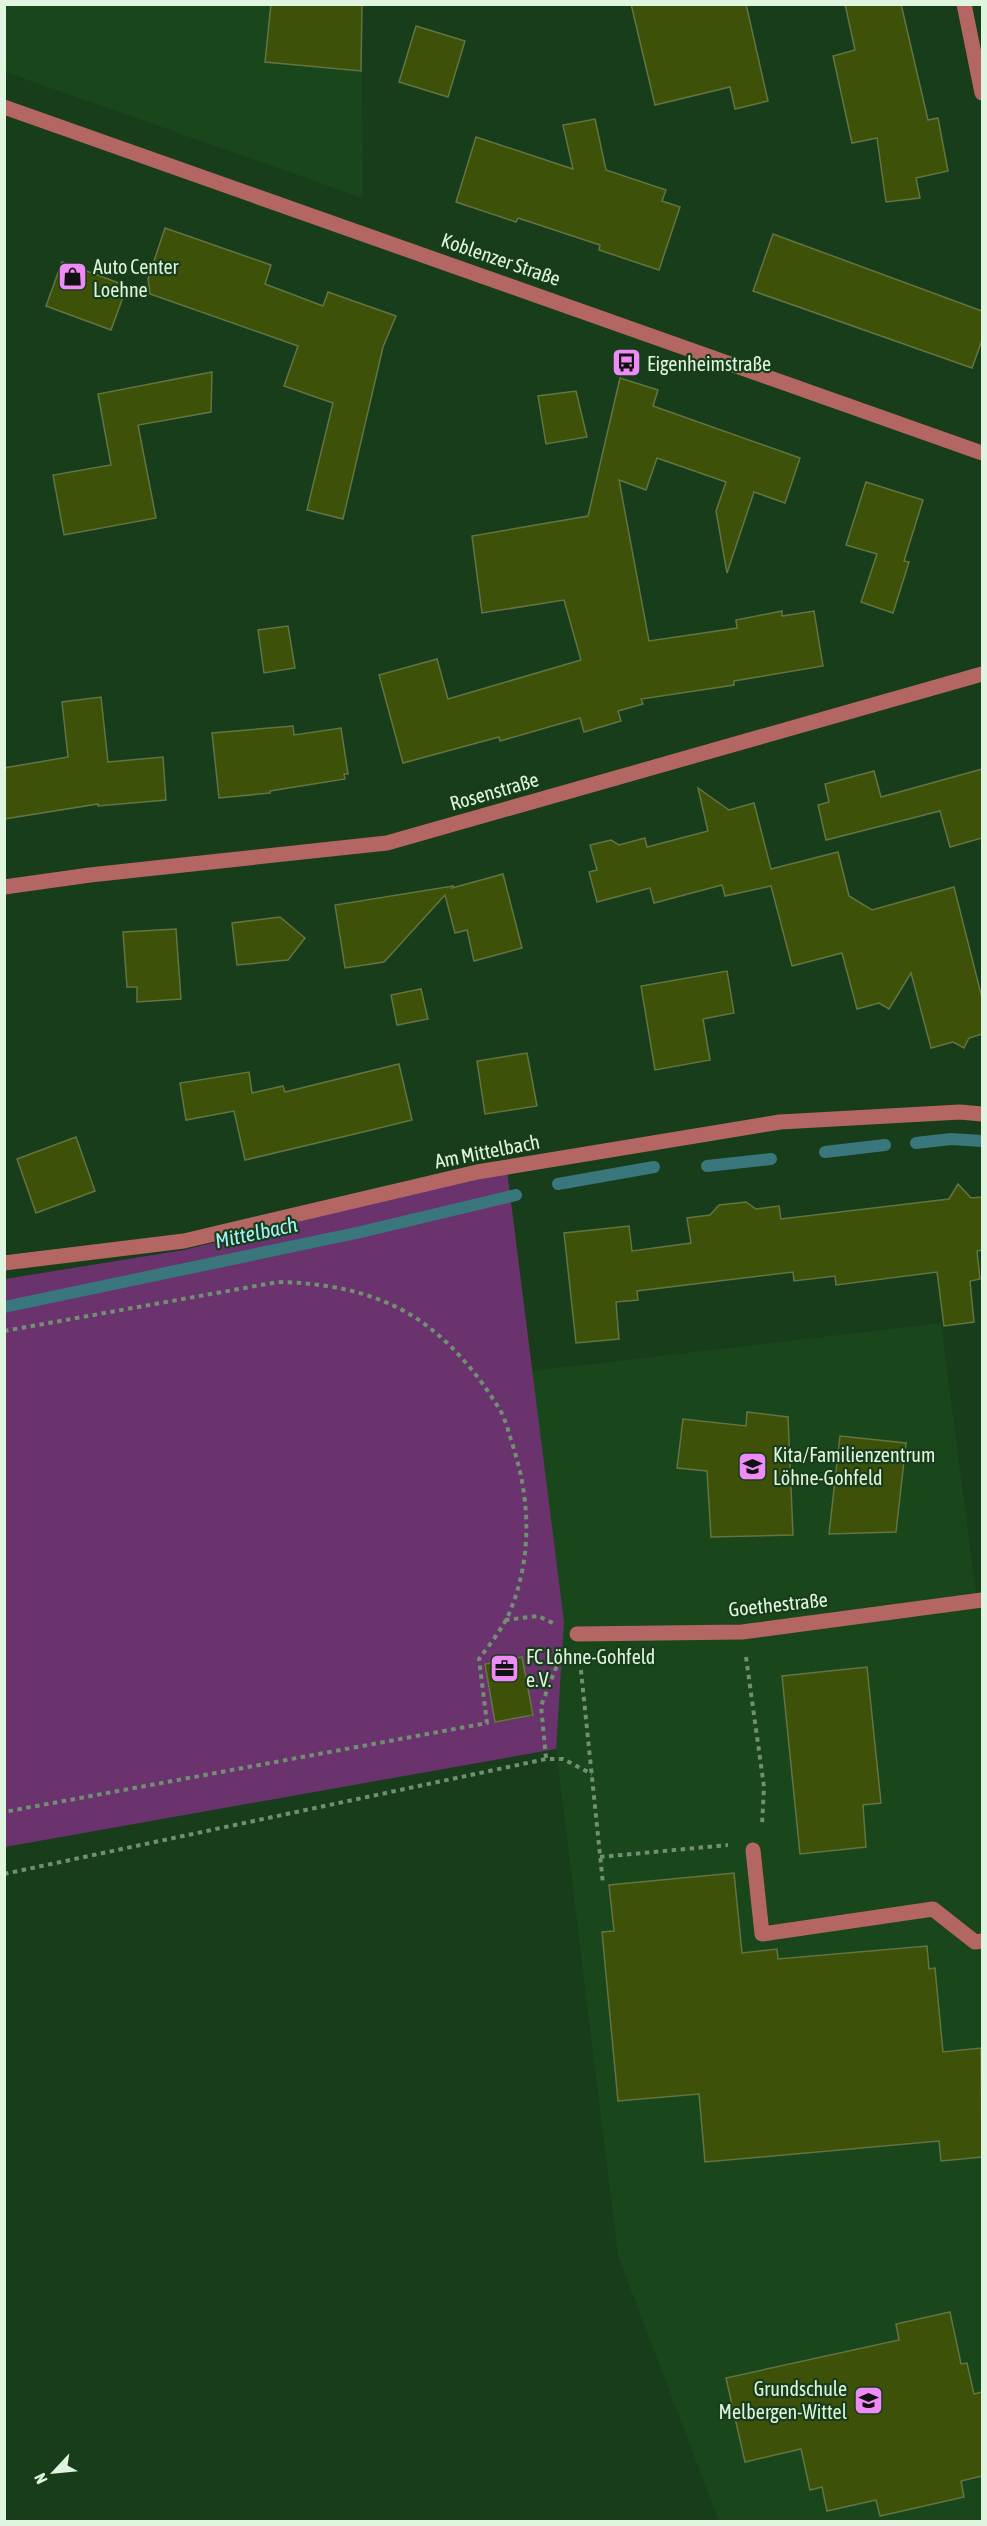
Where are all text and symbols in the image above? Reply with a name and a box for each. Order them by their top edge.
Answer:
street label: Koblenzer Straße [438,228,564,290]
place label: Auto Center Loehne [93,255,180,301]
shop icon: Auto Center Loehne [56,261,88,293]
bus stop icon: Eigenheimstraße [610,347,642,379]
place label: Eigenheimstraße [647,352,771,375]
street label: Rosenstraße [447,767,541,815]
street label: Am Mittelbach [433,1130,541,1172]
water label: Mittelbach [213,1212,299,1252]
place label: Kita/Familienzentrum Löhne-Gohfeld [773,1443,935,1489]
school or university icon: Kita/Familienzentrum Löhne-Gohfeld [736,1450,768,1482]
street label: Goethestraße [727,1587,829,1621]
place label: FC Löhne-Gohfeld e.V. [526,1645,655,1691]
office icon: FC Löhne-Gohfeld e.V. [489,1652,521,1684]
place label: Grundschule Melbergen-Wittel [719,2377,848,2423]
school or university icon: Grundschule Melbergen-Wittel [852,2384,884,2416]
north arrow [24,2442,84,2502]
text: N [30,2470,51,2487]

